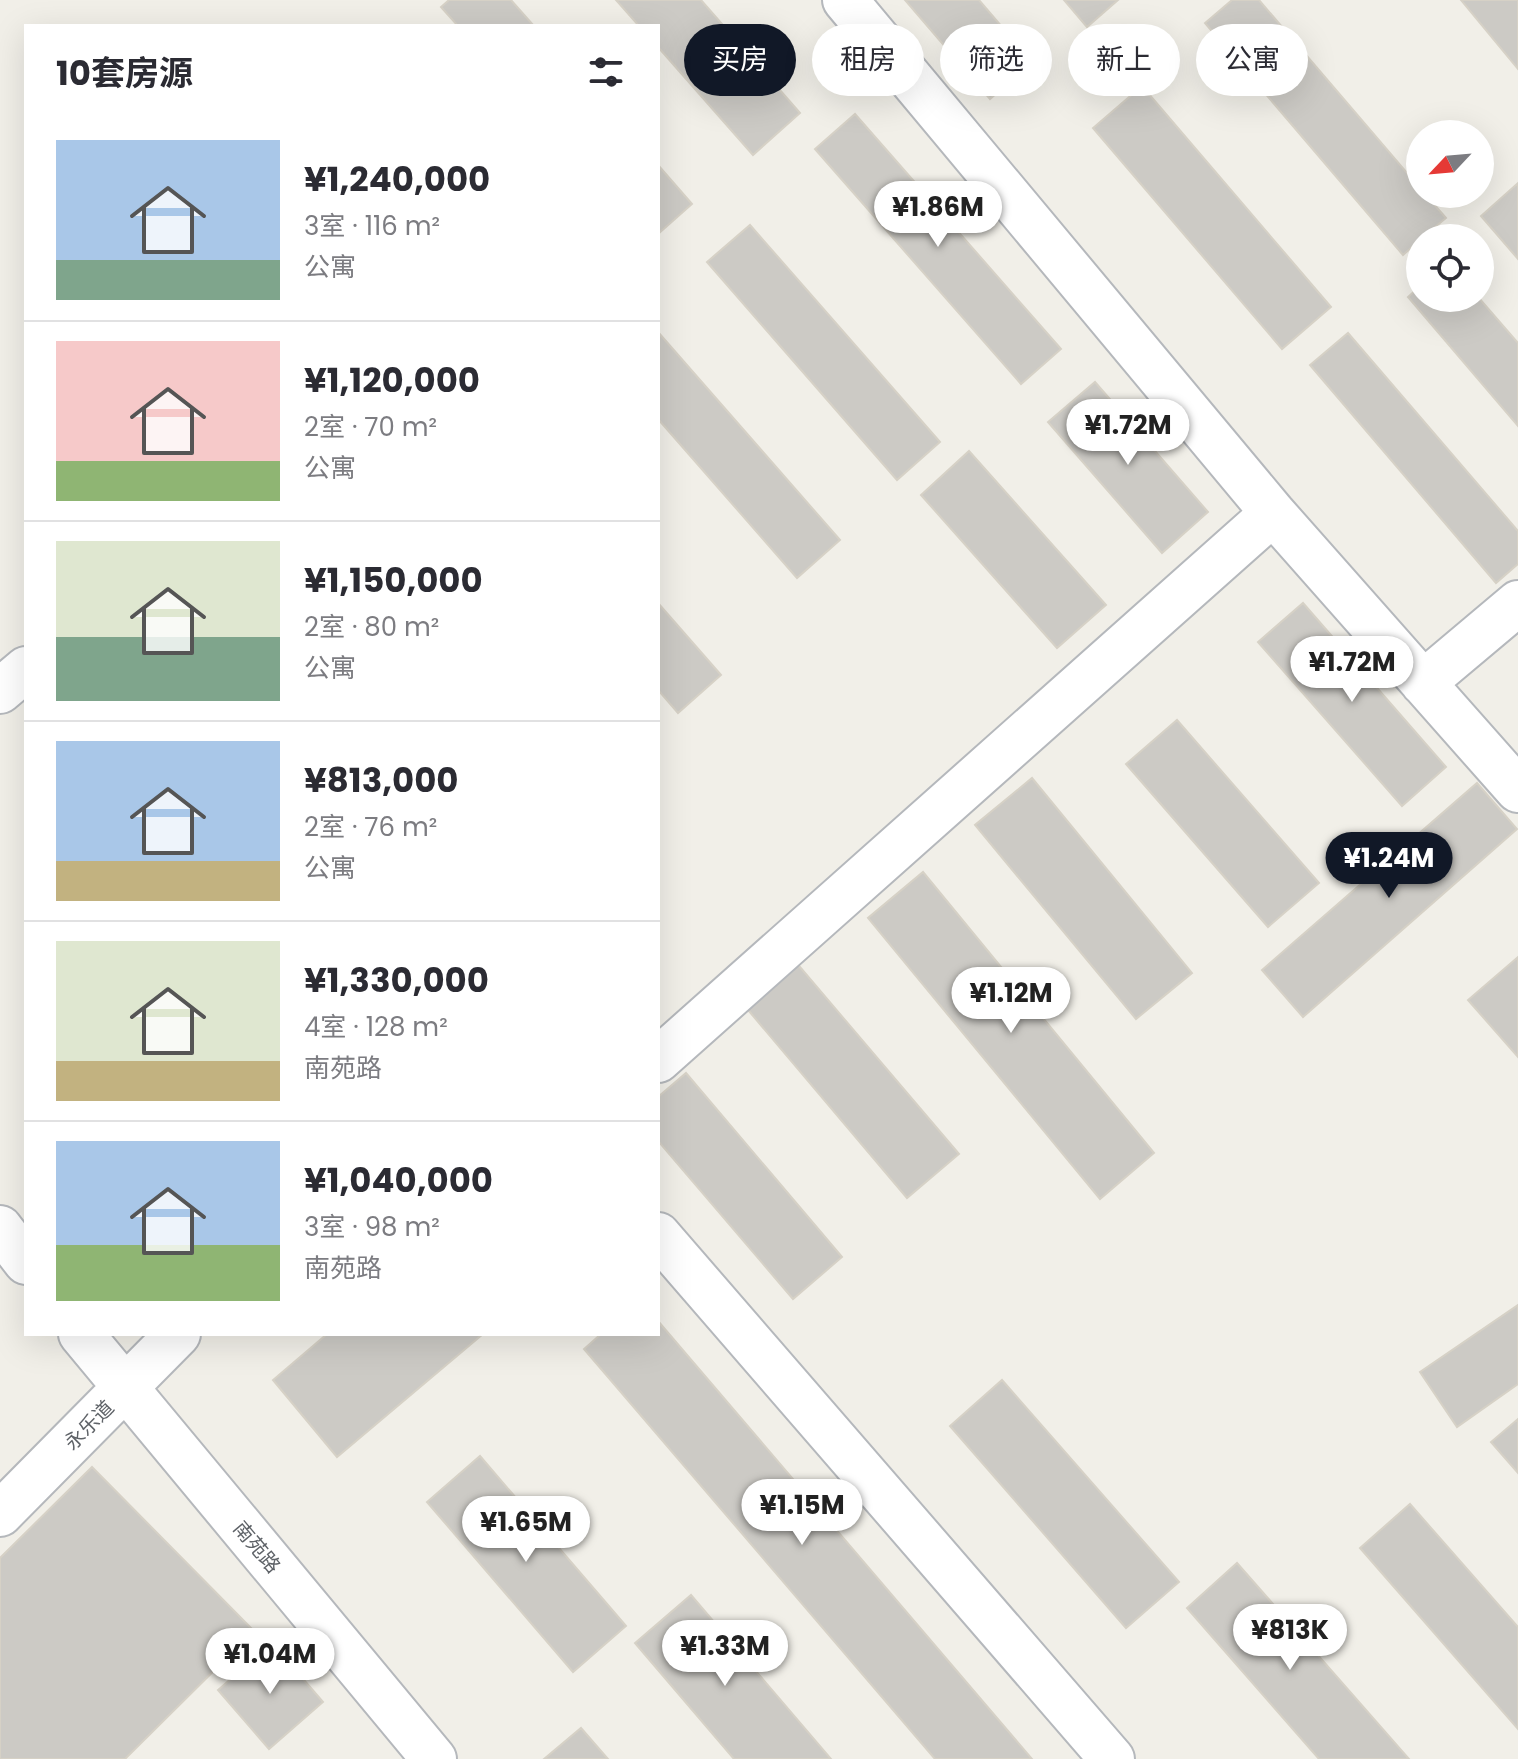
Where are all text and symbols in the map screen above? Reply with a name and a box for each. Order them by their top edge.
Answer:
chip: 买房 [684,24,796,96]
chip: 租房 [812,24,924,96]
chip: 筛选 [940,24,1052,96]
chip: 新上 [1068,24,1180,96]
chip: 公寓 [1196,24,1308,96]
text: 10套房源 [56,49,193,97]
icon: filters [584,50,628,94]
north arrow [1406,120,1494,208]
map controls [1406,120,1494,312]
text: ¥1,240,000 [304,155,490,203]
icon: home [120,172,216,268]
pin: ¥1.86M [873,181,1003,249]
text: ¥1.86M [892,189,984,225]
text: 3室 · 116 m² [304,208,440,244]
button: locate [1406,224,1494,312]
text: 公寓 [304,249,356,285]
text: ¥1,120,000 [304,356,480,404]
icon: home [120,373,216,469]
pin: ¥1.72M [1063,399,1193,467]
text: ¥1.72M [1084,407,1172,443]
text: 2室 · 70 m² [304,409,437,445]
text: 公寓 [304,450,356,486]
text: ¥1,150,000 [304,556,483,604]
icon: home [120,573,216,669]
text: 2室 · 80 m² [304,609,439,645]
pin: ¥1.72M [1287,636,1417,704]
text: ¥1.72M [1308,644,1396,680]
text: 公寓 [304,650,356,686]
text: ¥813,000 [304,756,458,804]
icon: home [120,773,216,869]
text: 2室 · 76 m² [304,809,437,845]
pin: ¥1.24M [1324,832,1454,900]
text: ¥1.24M [1344,840,1434,876]
text: 公寓 [304,850,356,886]
text: ¥1,330,000 [304,956,489,1004]
pin: ¥1.12M [946,967,1076,1035]
icon: home [120,973,216,1069]
text: ¥1.12M [969,975,1053,1011]
text: 4室 · 128 m² [304,1009,448,1045]
text: 南苑路 [304,1050,382,1086]
text: ¥1,040,000 [304,1156,493,1204]
icon: home [120,1173,216,1269]
text: 3室 · 98 m² [304,1209,440,1245]
text: 南苑路 [304,1250,382,1286]
street label: 永乐道 [58,1394,120,1456]
pin: ¥1.15M [737,1479,867,1547]
text: ¥1.15M [759,1487,845,1523]
pin: ¥1.65M [461,1496,591,1564]
text: ¥1.65M [480,1504,572,1540]
street label: 南苑路 [227,1515,287,1579]
pin: ¥813K [1234,1604,1346,1672]
text: ¥813K [1251,1612,1329,1648]
pin: ¥1.33M [660,1620,790,1688]
pin: ¥1.04M [205,1628,335,1696]
text: ¥1.33M [680,1628,770,1664]
text: ¥1.04M [224,1636,316,1672]

